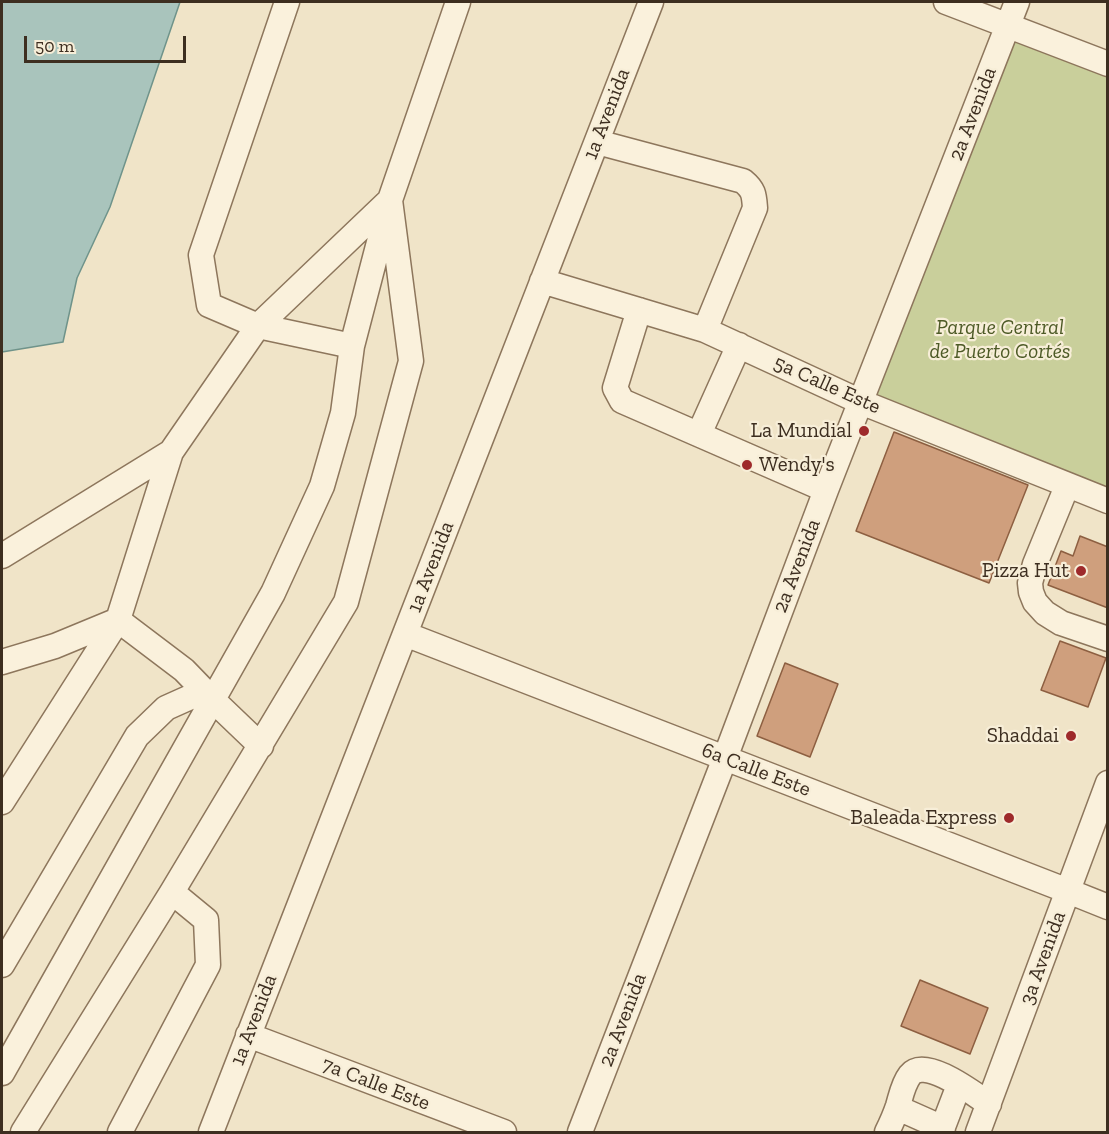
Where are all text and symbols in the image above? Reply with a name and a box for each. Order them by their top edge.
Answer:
scale bar [27,24,189,62]
text: 50 m [35,35,74,57]
street label: 2a Avenida [944,64,1002,164]
street label: 1a Avenida [578,65,636,163]
park label: Parque Central de Puerto Cortés [929,315,1071,365]
street label: 5a Calle Este [770,350,884,420]
place label: La Mundial [751,418,852,444]
marker: La Mundial [857,424,871,438]
place label: Wendy's [759,452,835,478]
marker: Wendy's [740,458,754,472]
street label: 2a Avenida [768,516,826,616]
street label: 1a Avenida [402,518,460,616]
place label: Pizza Hut [982,558,1069,584]
marker: Pizza Hut [1074,564,1088,578]
place label: Shaddai [987,723,1059,749]
marker: Shaddai [1064,729,1078,743]
street label: 6a Calle Este [698,738,814,802]
place label: Baleada Express [850,805,997,831]
marker: Baleada Express [1002,811,1016,825]
street label: 3a Avenida [1014,908,1072,1008]
street label: 2a Avenida [594,970,652,1070]
street label: 1a Avenida [225,971,283,1069]
street label: 7a Calle Este [318,1052,434,1116]

